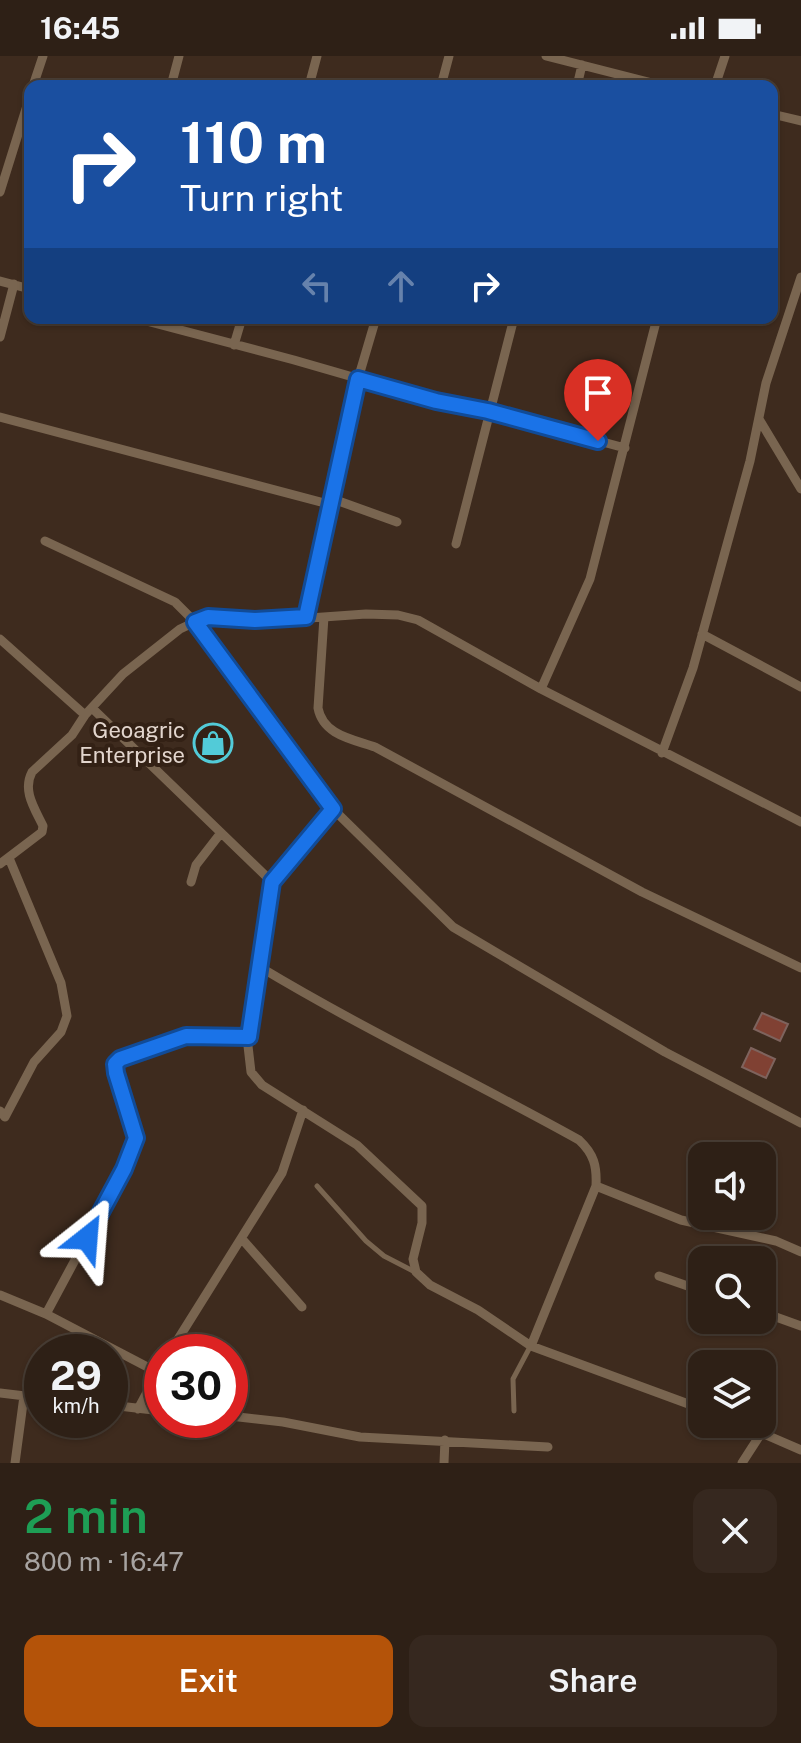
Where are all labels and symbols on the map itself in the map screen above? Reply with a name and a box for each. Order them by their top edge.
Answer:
pin [564,359,632,441]
place label: Geoagric Enterprise [79,717,185,768]
shop icon: Geoagric Enterprise [192,722,234,764]
position arrow [45,1196,129,1280]
speed limit sign: 30 [144,1334,248,1438]

